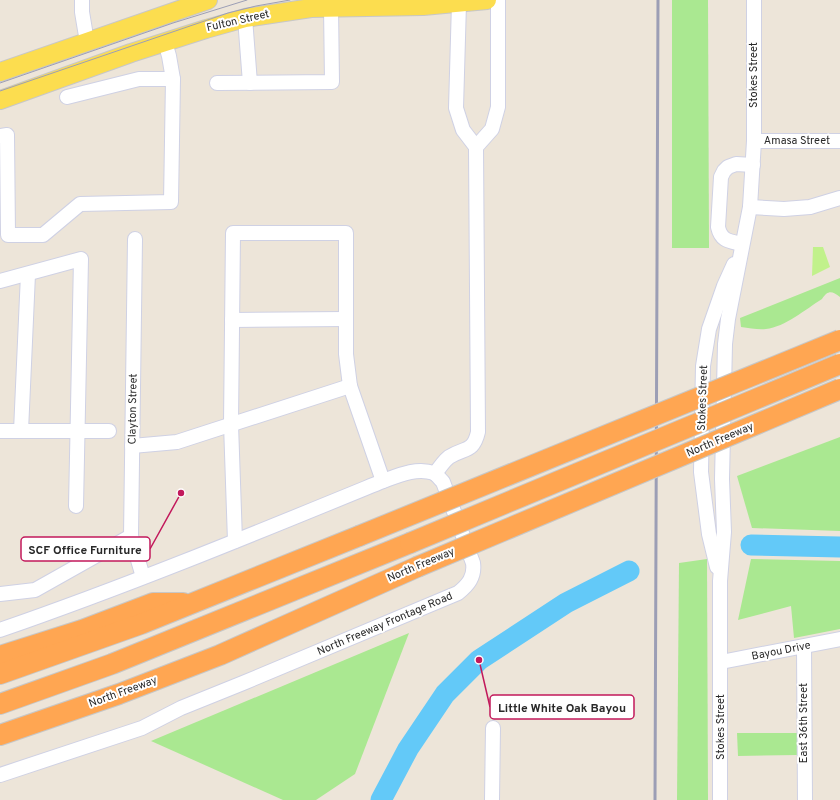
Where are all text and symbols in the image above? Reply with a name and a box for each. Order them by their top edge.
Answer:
street label: Fulton Street [205,7,271,35]
street label: Stokes Street [747,42,761,108]
street label: Amasa Street [764,134,830,148]
street label: Stokes Street [695,365,711,431]
street label: Clayton Street [125,373,141,445]
street label: North Freeway [684,419,756,460]
callout: SCF Office Furniture [21,537,150,561]
text: SCF Office Furniture [28,543,142,559]
street label: North Freeway [385,544,457,585]
street label: North Freeway Frontage Road [315,589,455,659]
street label: Bayou Drive [750,638,812,664]
street label: North Freeway [87,673,159,711]
street label: East 36th Street [797,683,811,763]
street label: Stokes Street [714,694,728,760]
callout: Little White Oak Bayou [490,695,634,719]
text: Little White Oak Bayou [498,701,626,717]

